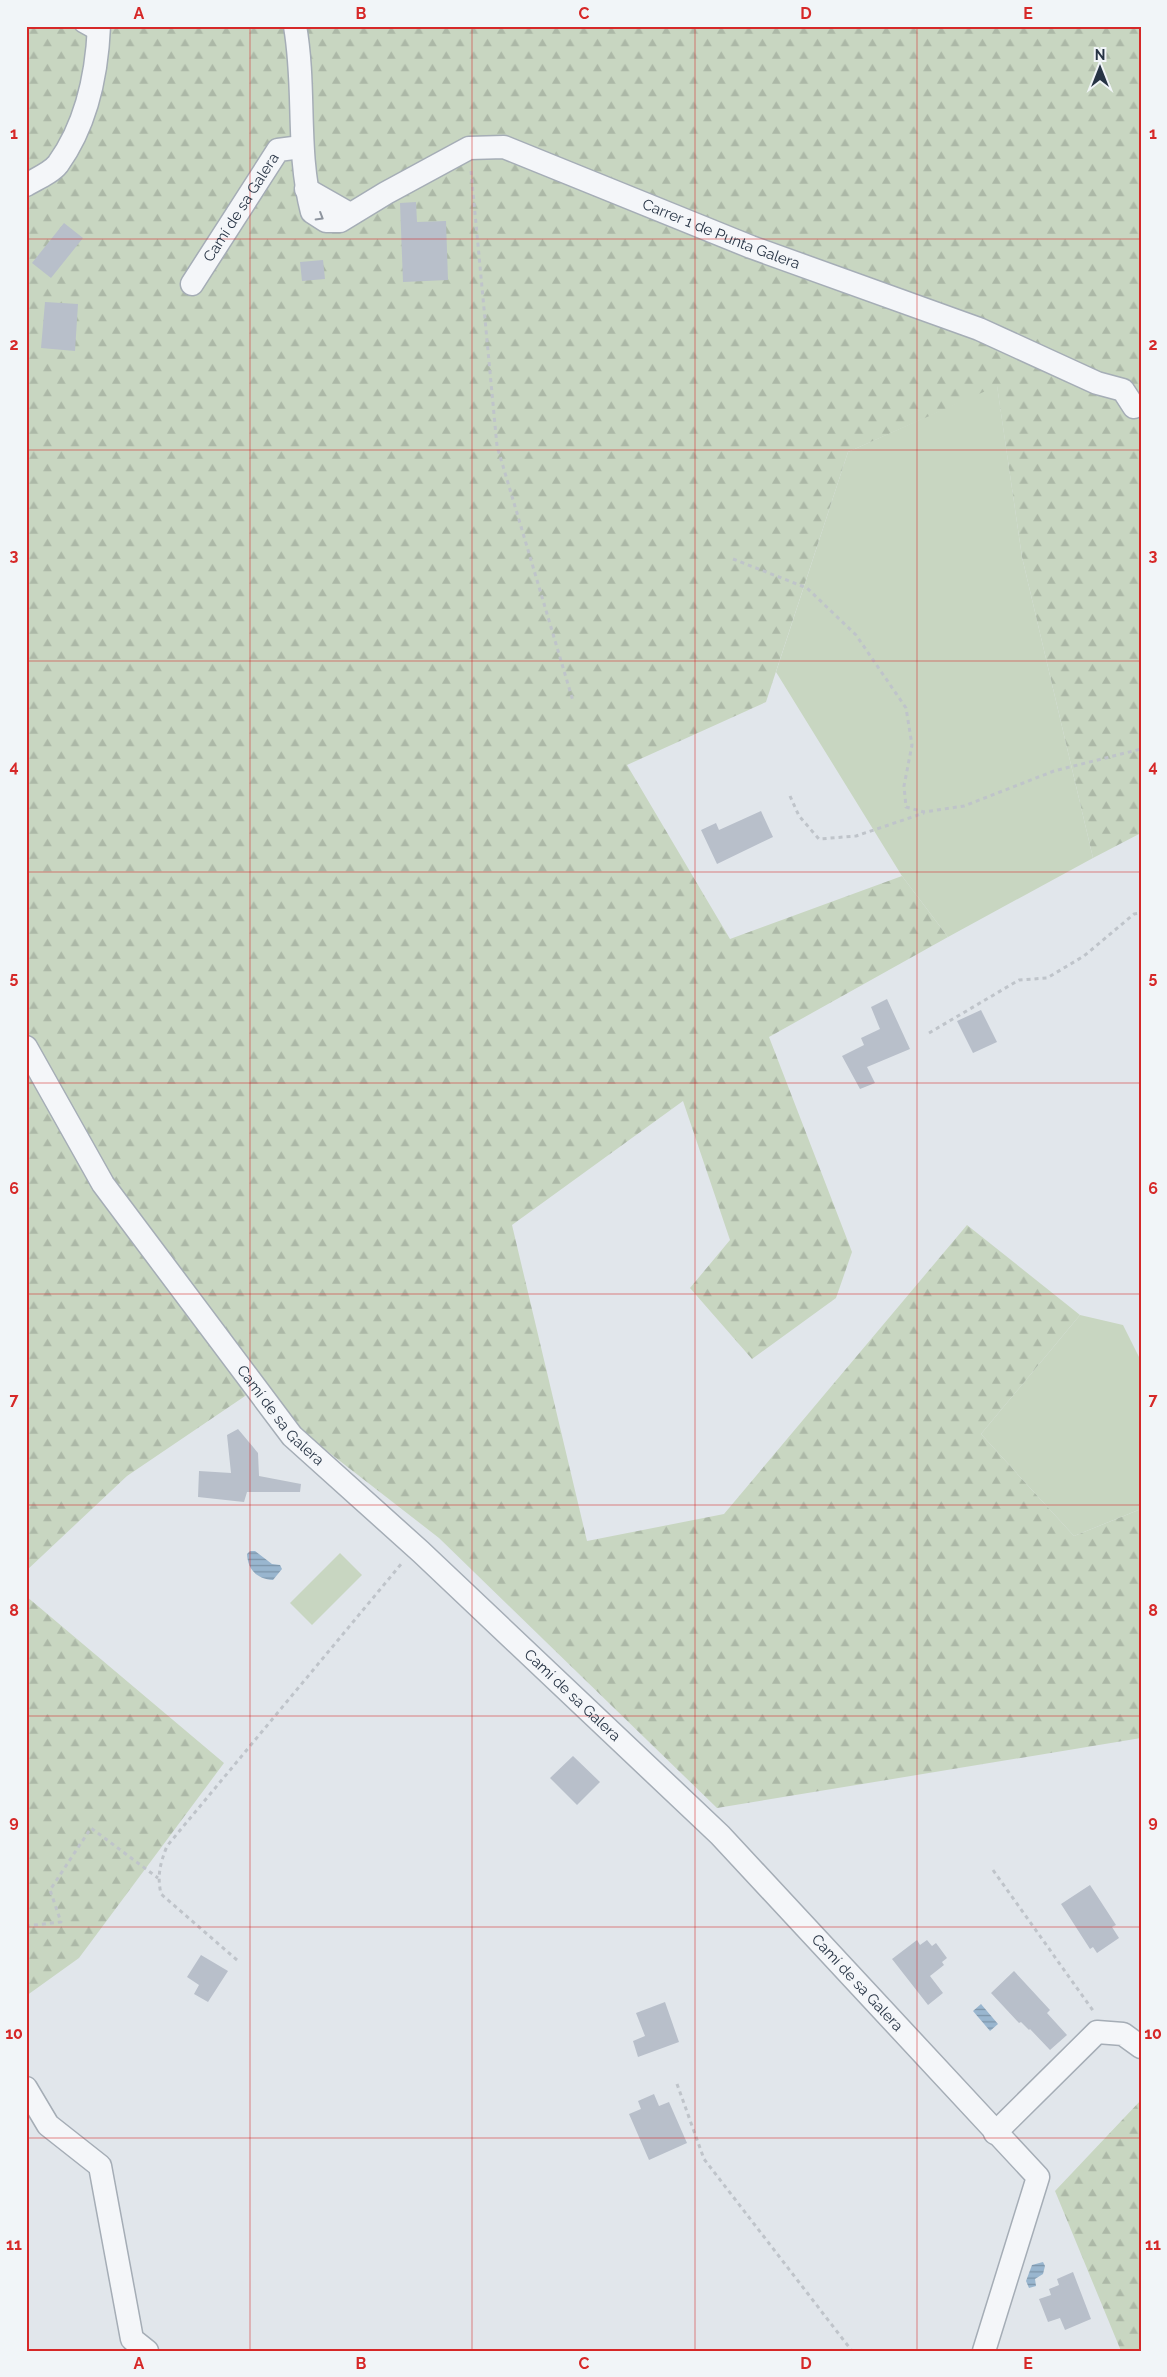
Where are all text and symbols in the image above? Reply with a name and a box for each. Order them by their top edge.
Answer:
text: A [134,4,145,23]
text: B [356,4,367,23]
text: C [579,4,590,23]
text: D [800,4,812,23]
text: E [1023,4,1033,23]
north arrow [1074,42,1124,92]
text: N [1095,47,1105,63]
text: 1 [10,124,18,143]
text: 1 [1149,124,1157,143]
street label: Camí de sa Galera [200,150,283,265]
street label: Carrer 1 de Punta Galera [640,195,802,273]
one-way arrow [315,210,324,220]
text: 2 [9,335,19,354]
text: 2 [1148,335,1158,354]
text: 3 [10,546,19,565]
text: 3 [1149,546,1158,565]
text: 4 [9,757,19,776]
text: 4 [1148,757,1158,776]
text: 5 [10,968,19,987]
text: 5 [1149,968,1158,987]
text: 6 [9,1179,19,1198]
text: 6 [1148,1179,1158,1198]
street label: Camí de sa Galera [233,1362,328,1469]
text: 7 [10,1390,19,1409]
text: 7 [1149,1390,1158,1409]
text: 8 [9,1601,19,1620]
text: 8 [1148,1601,1158,1620]
street label: Camí de sa Galera [520,1645,624,1745]
text: 9 [9,1812,19,1831]
text: 9 [1148,1812,1158,1831]
street label: Camí de sa Galera [808,1930,907,2035]
text: 10 [5,2024,23,2043]
text: 10 [1144,2024,1162,2043]
text: 11 [6,2235,22,2254]
text: 11 [1145,2235,1161,2254]
text: A [134,2354,145,2373]
text: B [356,2354,367,2373]
text: C [579,2354,590,2373]
text: D [800,2354,812,2373]
text: E [1023,2354,1033,2373]

